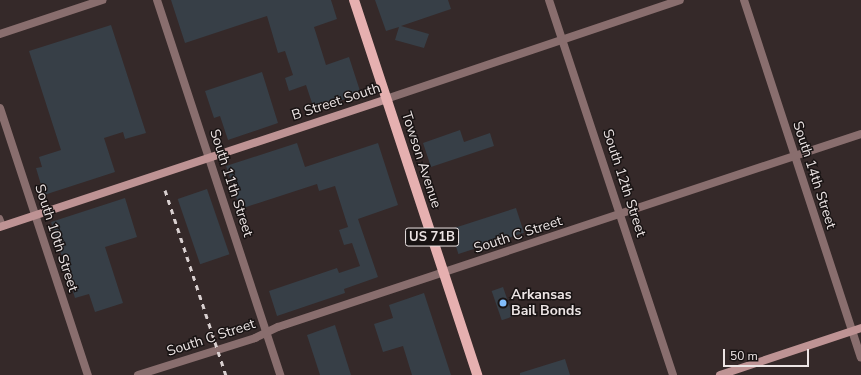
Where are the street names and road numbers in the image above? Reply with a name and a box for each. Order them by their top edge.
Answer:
street label: B Street South [290,80,382,124]
street label: Towson Avenue [398,110,444,210]
street label: South 14th Street [789,119,839,231]
street label: South 11th Street [206,127,256,239]
street label: South 12th Street [599,127,649,239]
street label: South 10th Street [31,182,81,294]
street label: South C Street [472,213,564,257]
road number: US 71B [405,226,459,248]
street label: South C Street [165,316,257,360]

